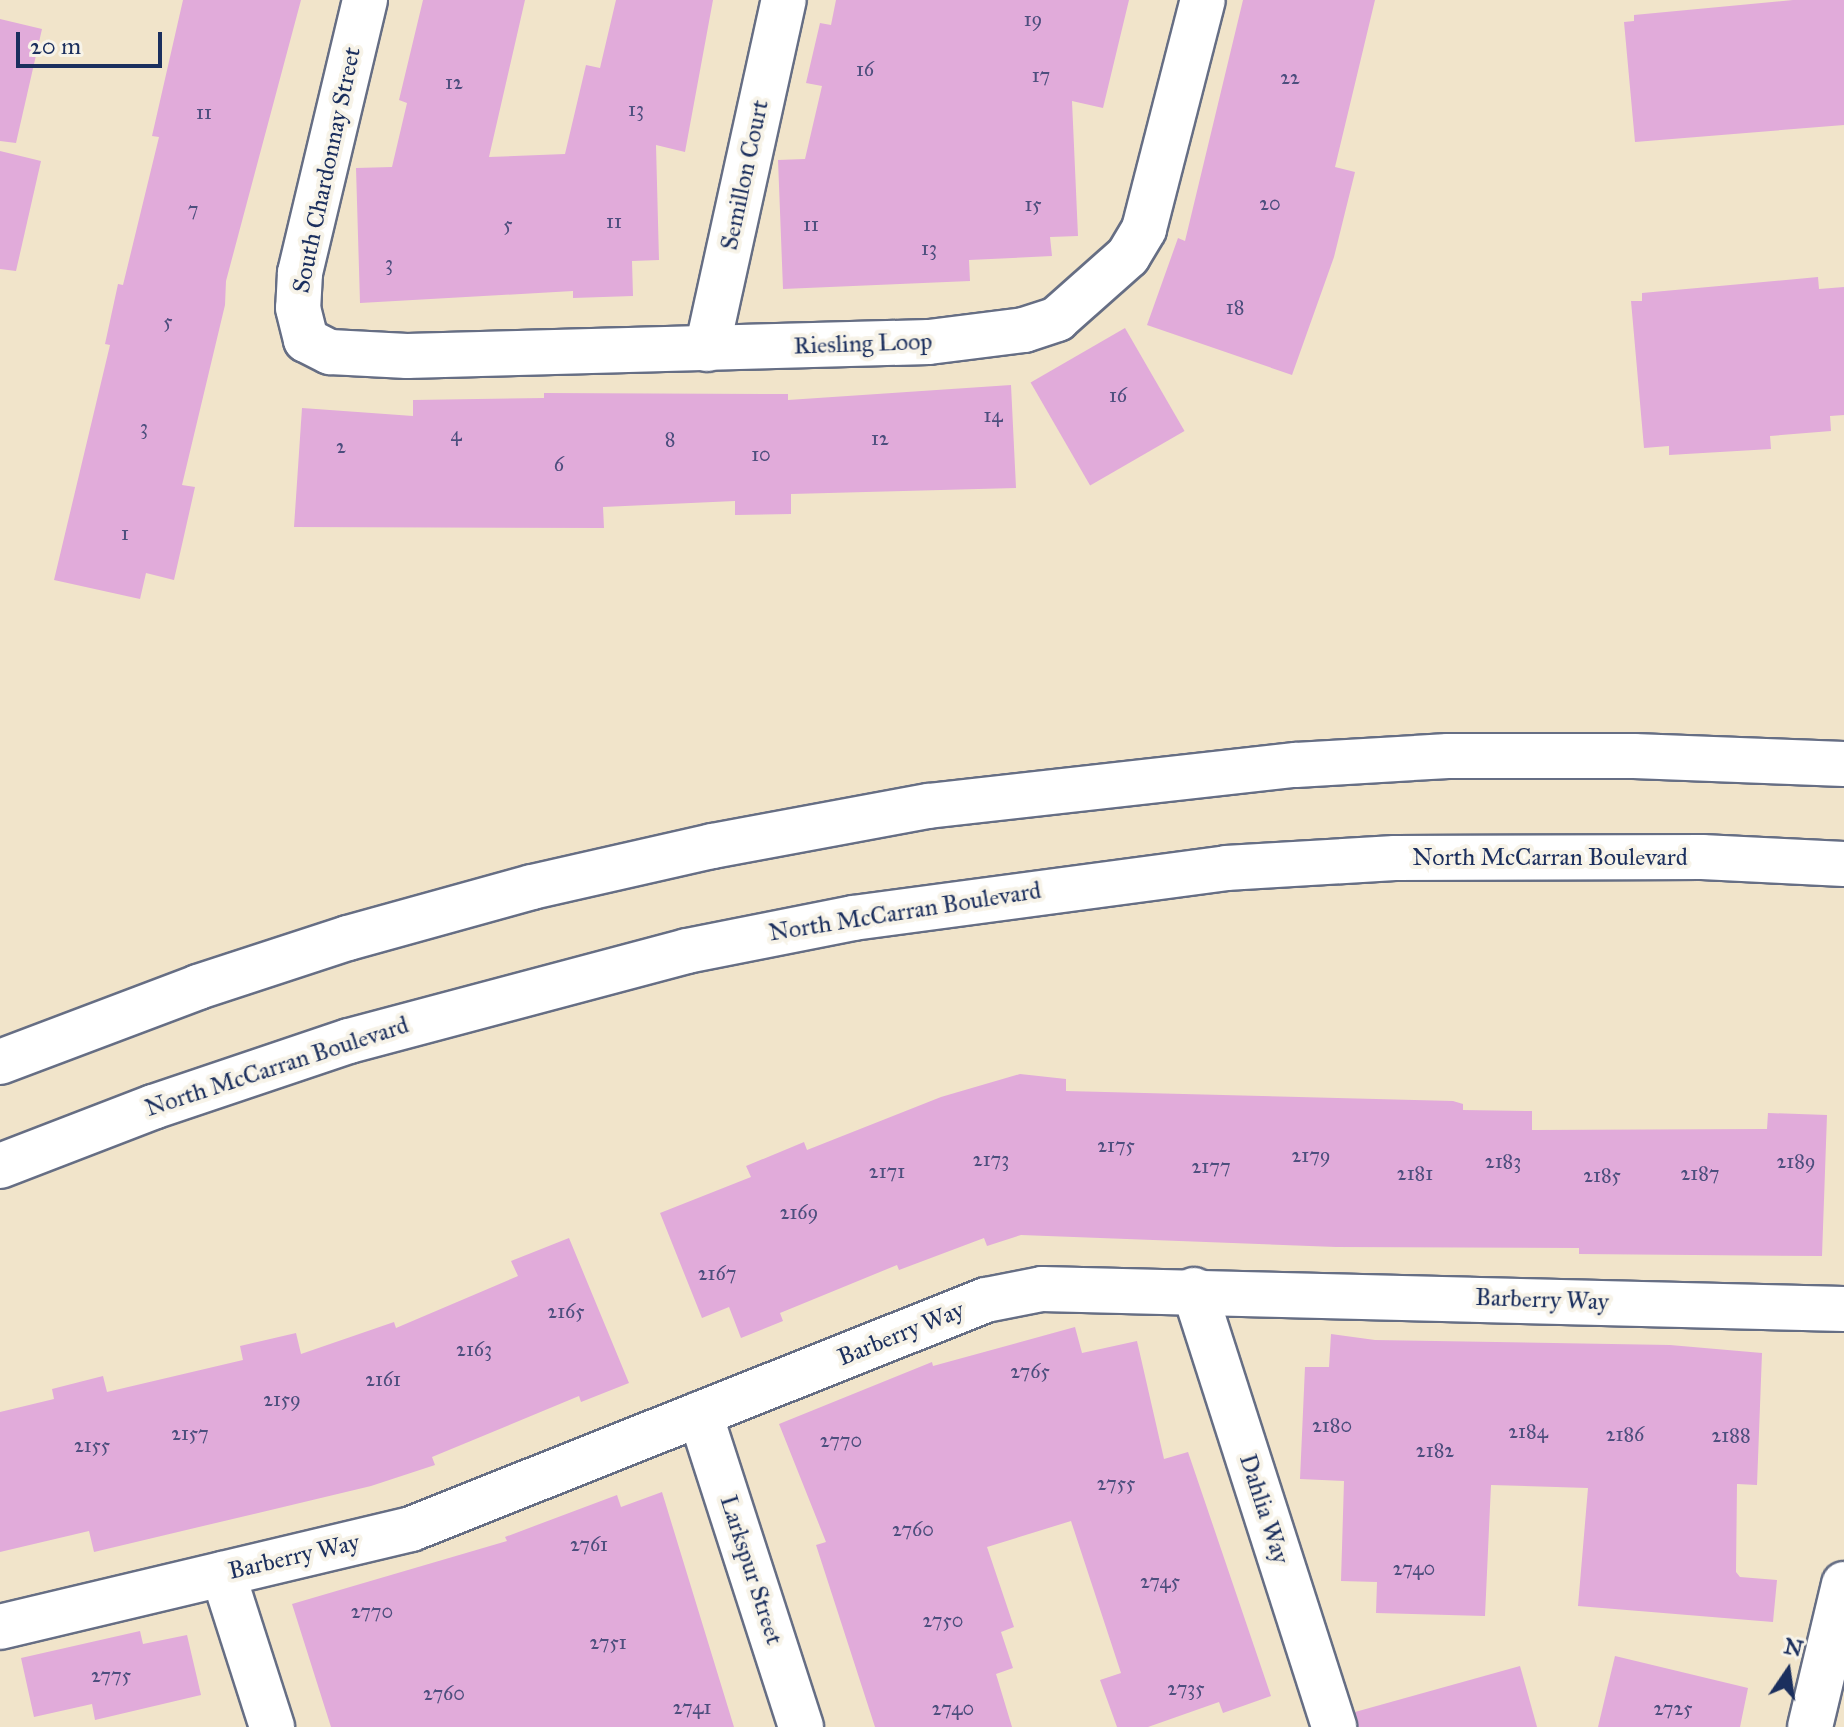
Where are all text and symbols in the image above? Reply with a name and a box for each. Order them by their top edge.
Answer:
house number: 19 [1024,7,1042,31]
scale bar [20,16,166,66]
text: 20 m [30,31,81,61]
street label: South Chardonnay Street [287,44,367,296]
house number: 16 [856,57,874,81]
house number: 17 [1032,63,1050,87]
house number: 22 [1280,65,1300,89]
house number: 12 [445,70,463,94]
house number: 13 [628,97,644,121]
street label: Semillon Court [715,97,775,253]
house number: 11 [196,100,212,124]
house number: 20 [1259,191,1281,215]
house number: 15 [1024,192,1042,216]
house number: 7 [188,197,198,221]
house number: 11 [606,209,622,233]
house number: 5 [503,212,513,236]
house number: 11 [803,212,819,236]
house number: 13 [921,236,937,260]
house number: 3 [385,251,393,275]
house number: 18 [1226,295,1244,319]
house number: 5 [163,309,173,333]
street label: Riesling Loop [793,327,933,361]
house number: 16 [1109,383,1127,407]
house number: 14 [983,403,1003,427]
house number: 3 [140,415,148,439]
house number: 4 [450,422,462,446]
house number: 12 [871,426,889,450]
house number: 8 [665,427,675,451]
house number: 2 [336,434,346,458]
house number: 10 [751,442,771,466]
house number: 6 [554,452,564,476]
house number: 1 [121,521,129,545]
street label: North McCarran Boulevard [1412,844,1688,872]
street label: North McCarran Boulevard [767,876,1043,948]
street label: North McCarran Boulevard [142,1011,412,1123]
house number: 2175 [1097,1133,1135,1157]
house number: 2179 [1291,1143,1331,1167]
house number: 2173 [973,1147,1009,1171]
house number: 2183 [1485,1149,1521,1173]
house number: 2189 [1776,1149,1816,1173]
house number: 2177 [1191,1154,1231,1178]
house number: 2171 [869,1159,905,1183]
house number: 2181 [1397,1161,1433,1185]
house number: 2187 [1680,1161,1720,1185]
house number: 2185 [1583,1163,1621,1187]
house number: 2169 [780,1200,818,1224]
house number: 2167 [698,1261,736,1285]
street label: Barberry Way [1475,1283,1609,1317]
street label: Barberry Way [834,1296,968,1372]
house number: 2165 [547,1299,585,1323]
house number: 2163 [456,1337,492,1361]
house number: 2765 [1010,1359,1050,1383]
house number: 2161 [365,1367,401,1391]
house number: 2159 [263,1387,301,1411]
house number: 2180 [1312,1413,1352,1437]
house number: 2184 [1508,1419,1548,1443]
house number: 2157 [171,1421,209,1445]
house number: 2186 [1606,1422,1644,1446]
house number: 2188 [1711,1423,1751,1447]
house number: 2770 [820,1428,862,1452]
house number: 2155 [74,1433,110,1457]
house number: 2182 [1416,1438,1454,1462]
street label: Dahlia Way [1233,1451,1295,1567]
house number: 2755 [1097,1471,1135,1495]
street label: Larkspur Street [713,1492,789,1648]
house number: 2760 [892,1517,934,1541]
street label: Barberry Way [226,1528,362,1586]
house number: 2761 [570,1532,608,1556]
house number: 2740 [1393,1556,1435,1580]
house number: 2745 [1140,1569,1180,1593]
house number: 2770 [351,1599,393,1623]
house number: 2750 [923,1608,963,1632]
house number: 2751 [589,1630,627,1654]
north arrow [1748,1631,1828,1711]
text: N [1781,1632,1806,1662]
house number: 2775 [91,1663,131,1687]
house number: 2735 [1167,1676,1205,1700]
house number: 2760 [423,1681,465,1705]
house number: 2741 [673,1695,711,1719]
house number: 2740 [932,1696,974,1720]
house number: 2725 [1653,1696,1693,1720]

